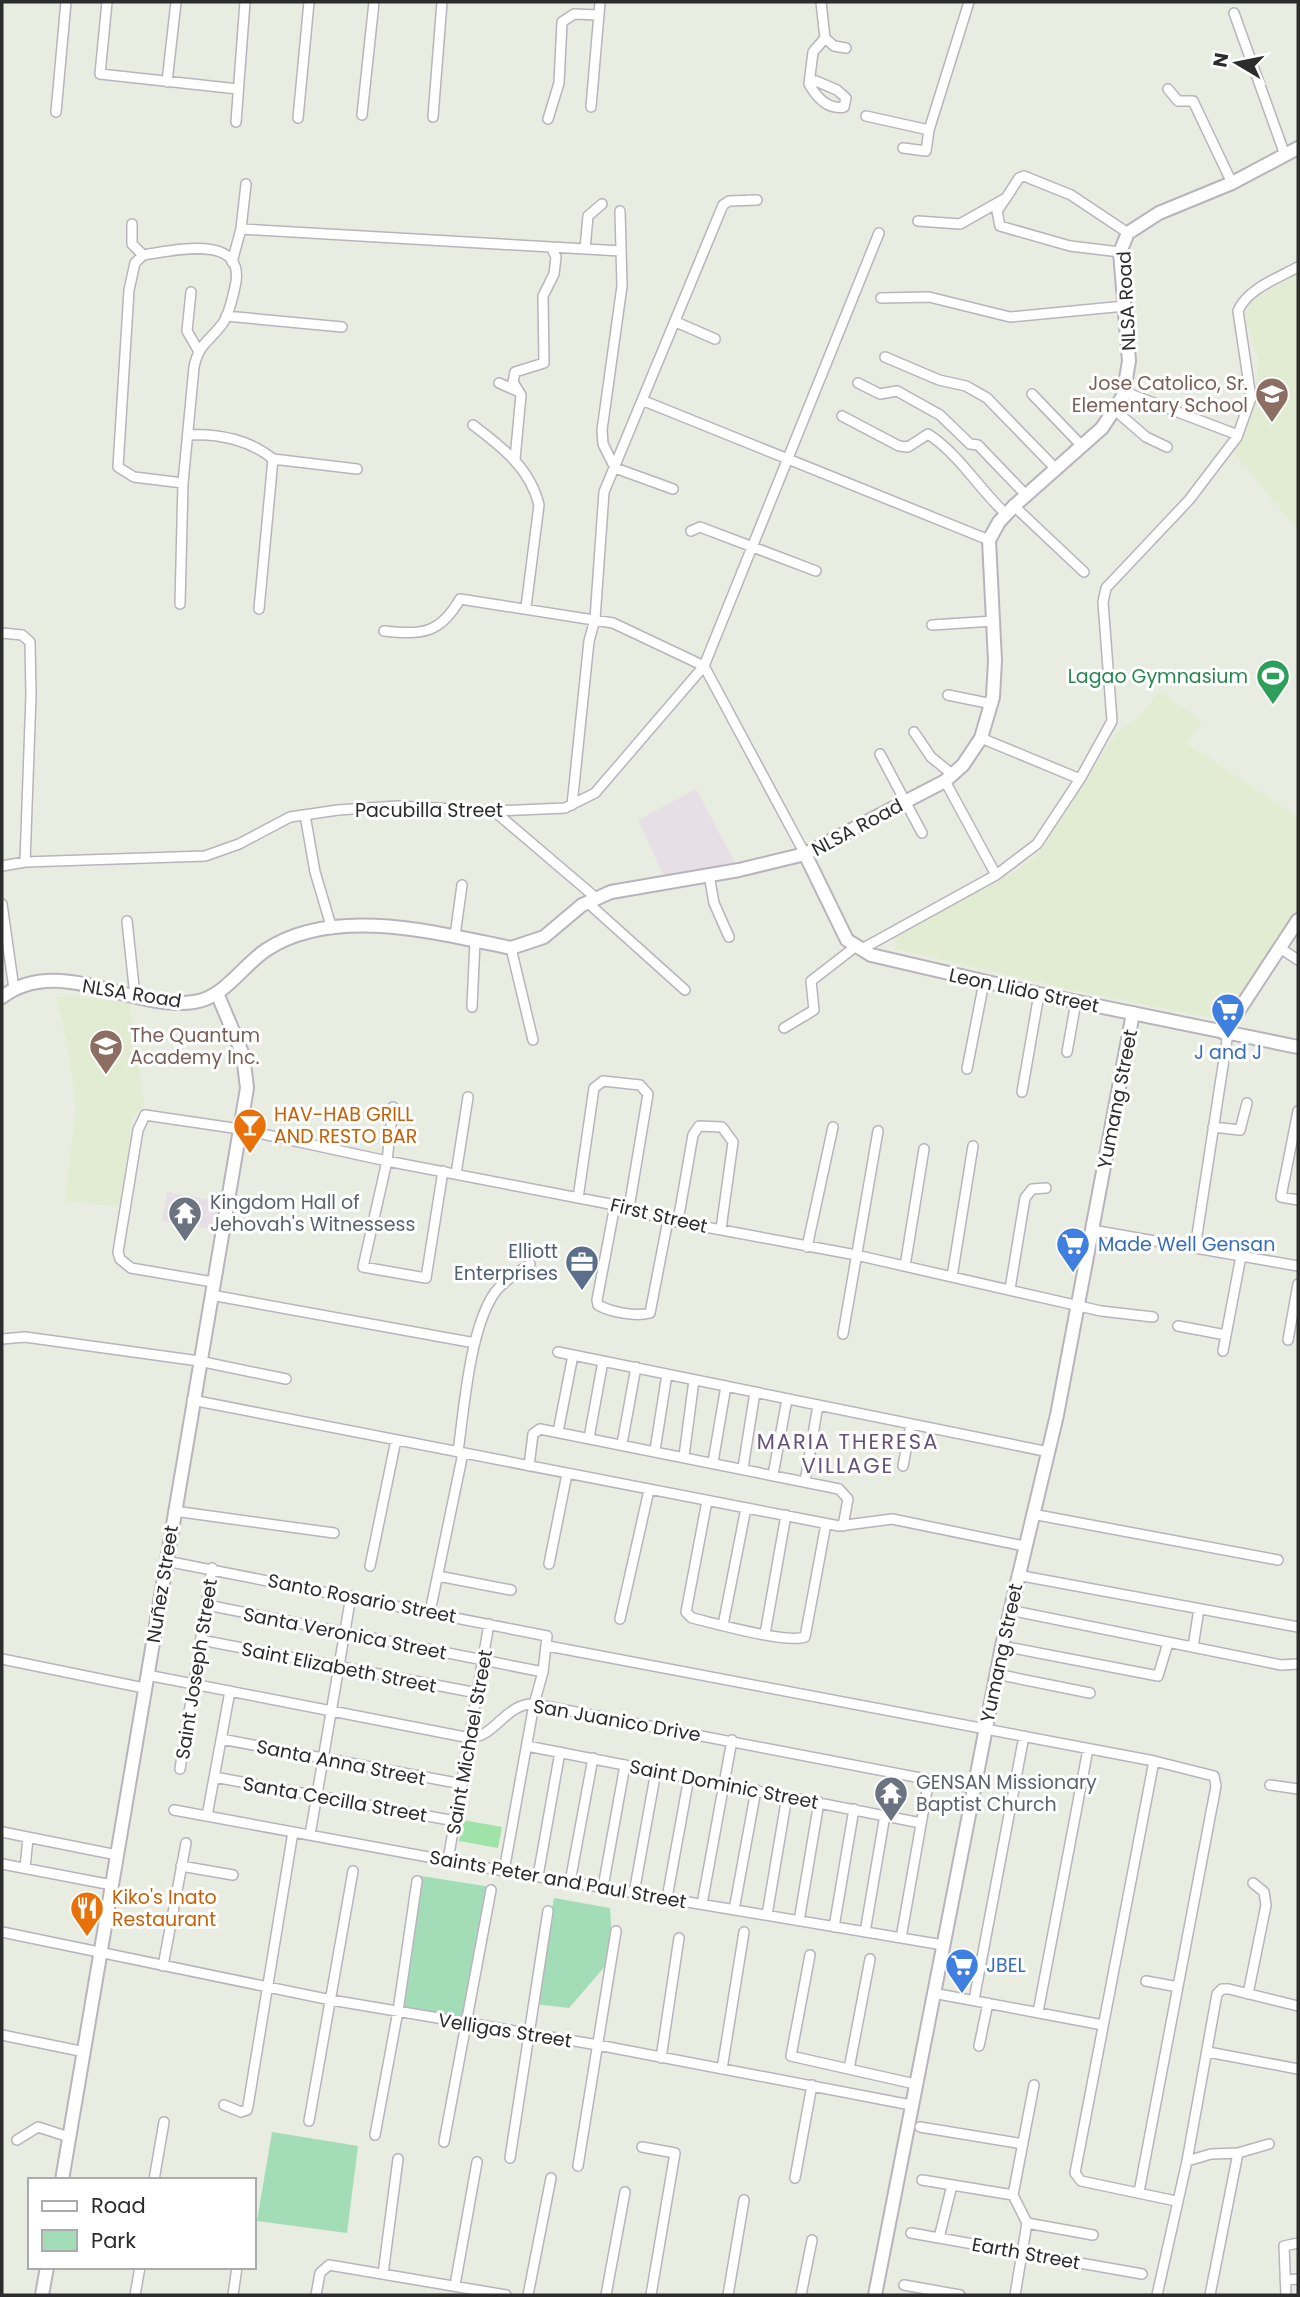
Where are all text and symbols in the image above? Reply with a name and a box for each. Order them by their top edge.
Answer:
north arrow [1202,28,1272,98]
text: N [1206,51,1235,70]
street label: NLSA Road [1110,250,1143,352]
place label: Jose Catolico, Sr. Elementary School [1072,370,1248,419]
school or university icon: Jose Catolico, Sr. Elementary School [1253,375,1291,424]
sports icon: Lagao Gymnasium [1254,657,1292,706]
place label: Lagao Gymnasium [1068,663,1248,690]
street label: NLSA Road [807,792,908,863]
street label: Pacubilla Street [355,797,503,824]
street label: Leon Llido Street [946,961,1101,1020]
street label: NLSA Road [80,972,183,1015]
supermarket icon: J and J [1209,991,1247,1040]
place label: The Quantum Academy Inc. [130,1022,260,1071]
school or university icon: The Quantum Academy Inc. [87,1027,125,1076]
street label: Yumang Street [1091,1027,1144,1171]
place label: J and J [1194,1039,1262,1066]
place label: HAV-HAB GRILL AND RESTO BAR [274,1101,417,1150]
bar icon: HAV-HAB GRILL AND RESTO BAR [231,1106,269,1155]
place label: Kingdom Hall of Jehovah's Witnessess [210,1189,415,1238]
street label: First Street [608,1191,710,1240]
temple icon: Kingdom Hall of Jehovah's Witnessess [166,1194,204,1243]
supermarket icon: Made Well Gensan [1054,1225,1092,1274]
place label: Made Well Gensan [1098,1231,1275,1258]
place label: Elliott Enterprises [454,1238,558,1287]
office icon: Elliott Enterprises [563,1243,601,1292]
district label: MARIA THERESA VILLAGE [757,1427,939,1480]
street label: Nuñez Street [140,1523,185,1645]
street label: Santo Rosario Street [265,1567,459,1630]
street label: Saint Joseph Street [169,1577,224,1761]
street label: Yumang Street [974,1581,1029,1725]
street label: Santa Veronica Street [241,1601,449,1666]
street label: Saint Elizabeth Street [239,1635,439,1700]
street label: Saint Michael Street [440,1647,499,1837]
street label: San Juanico Drive [531,1692,703,1749]
street label: Santa Anna Street [254,1733,428,1792]
street label: Saint Dominic Street [627,1753,821,1816]
place label: GENSAN Missionary Baptist Church [916,1769,1097,1818]
street label: Santa Cecilla Street [241,1770,429,1829]
temple icon: GENSAN Missionary Baptist Church [872,1774,910,1823]
street label: Saints Peter and Paul Street [427,1844,689,1915]
place label: Kiko's Inato Restaurant [112,1884,217,1933]
restaurant icon: Kiko's Inato Restaurant [68,1889,106,1938]
supermarket icon: JBEL [943,1946,981,1995]
place label: JBEL [986,1952,1026,1979]
street label: Velligas Street [436,2007,574,2054]
legend [28,2178,256,2269]
text: Road [91,2191,146,2220]
text: Park [91,2226,136,2255]
street label: Earth Street [970,2231,1082,2276]

